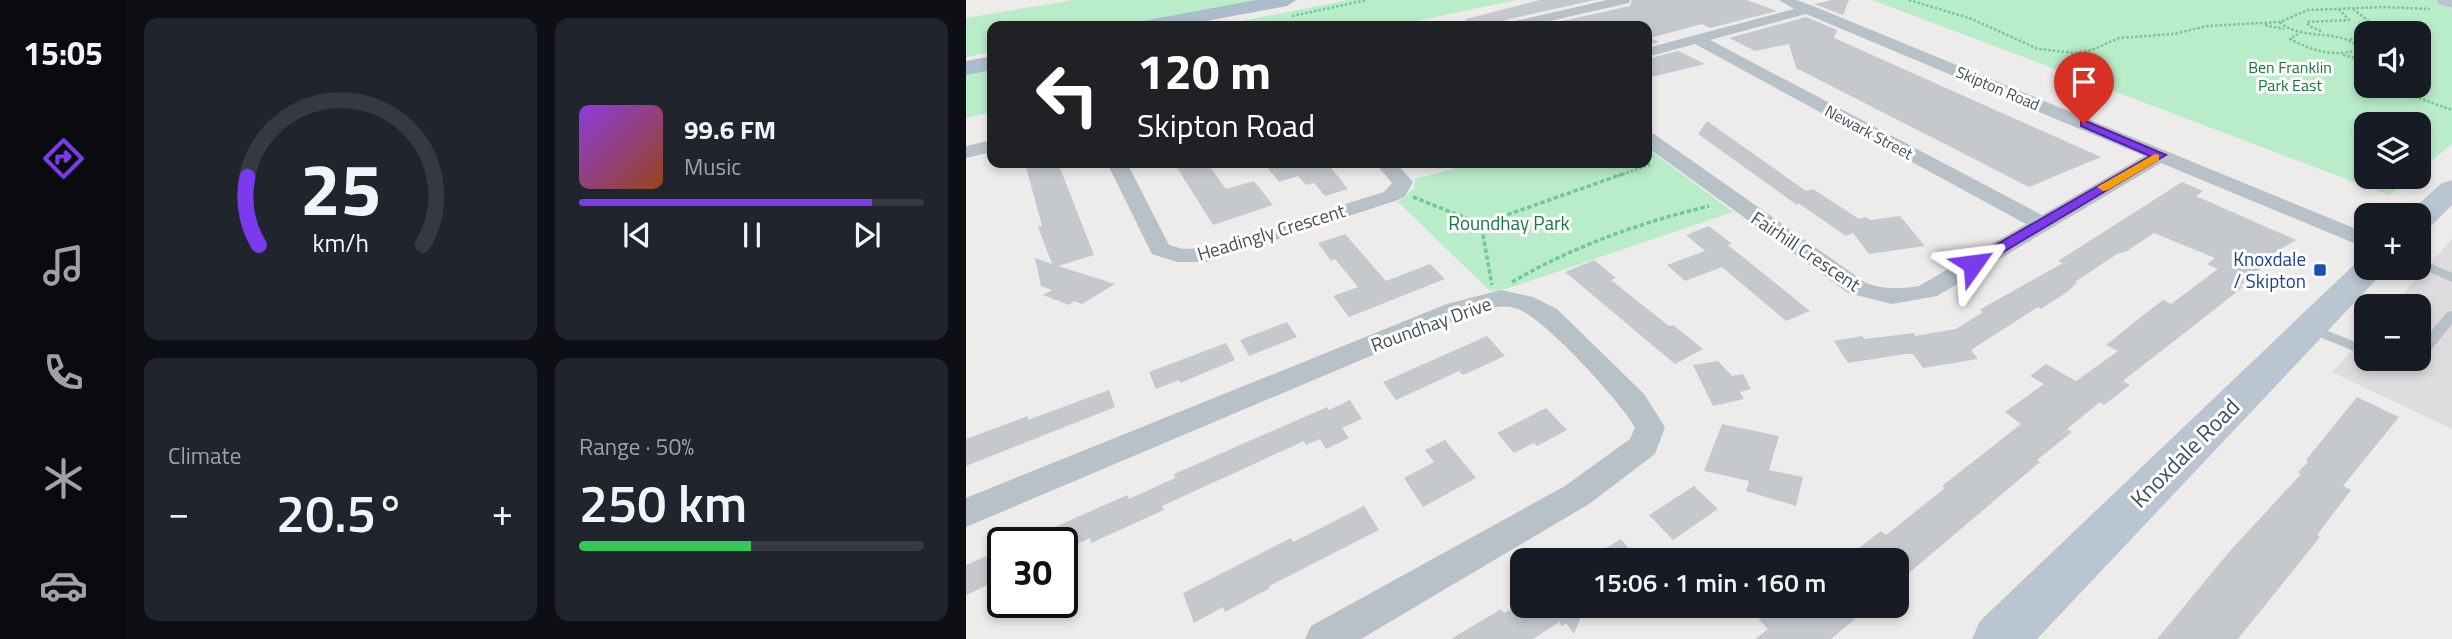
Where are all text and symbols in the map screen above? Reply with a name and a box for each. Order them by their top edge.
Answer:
map controls [2354,21,2431,371]
button: sound [2354,21,2431,98]
text: 15:05 [23,29,103,77]
text: 120 m [1137,33,1271,108]
icon: left [1022,49,1113,140]
pin [2054,52,2114,124]
park label: Ben Franklin Park East [2248,55,2332,97]
street label: Skipton Road [1952,60,2044,116]
icon: arrive [2065,63,2103,101]
street label: Newark Street [1821,99,1918,166]
text: Skipton Road [1137,101,1315,149]
text: 99.6 FM [684,110,776,149]
button: layers [2354,112,2431,189]
icon: directions [39,134,88,183]
text: 25 [300,134,381,244]
text: Music [684,149,741,184]
street label: Headingly Crescent [1193,195,1349,268]
street label: Fairhill Crescent [1746,203,1867,298]
button: + [2354,203,2431,280]
park label: Roundhay Park [1448,208,1570,237]
icon: previous [618,216,656,254]
icon: pause [733,216,771,254]
icon: next [848,216,886,254]
text: km/h [312,224,369,262]
position arrow [1936,227,2010,301]
icon: music [39,241,88,290]
place label: Knoxdale / Skipton [2233,244,2306,295]
marker: Knoxdale / Skipton [2312,262,2328,278]
street label: Roundhay Drive [1366,288,1495,359]
button: − [2354,294,2431,371]
icon: phone [39,348,88,397]
street label: Knoxdale Road [2122,390,2248,516]
text: Range · 50% [579,429,694,464]
text: Climate [168,438,241,473]
icon: climate [39,454,88,503]
text: 250 km [579,463,747,542]
text: 20.5° [276,473,405,552]
text: − [168,483,189,541]
text: + [492,483,513,541]
speed limit sign: 30 [987,527,1078,618]
icon: car [39,561,88,610]
text: 15:06 · 1 min · 160 m [1593,563,1826,602]

